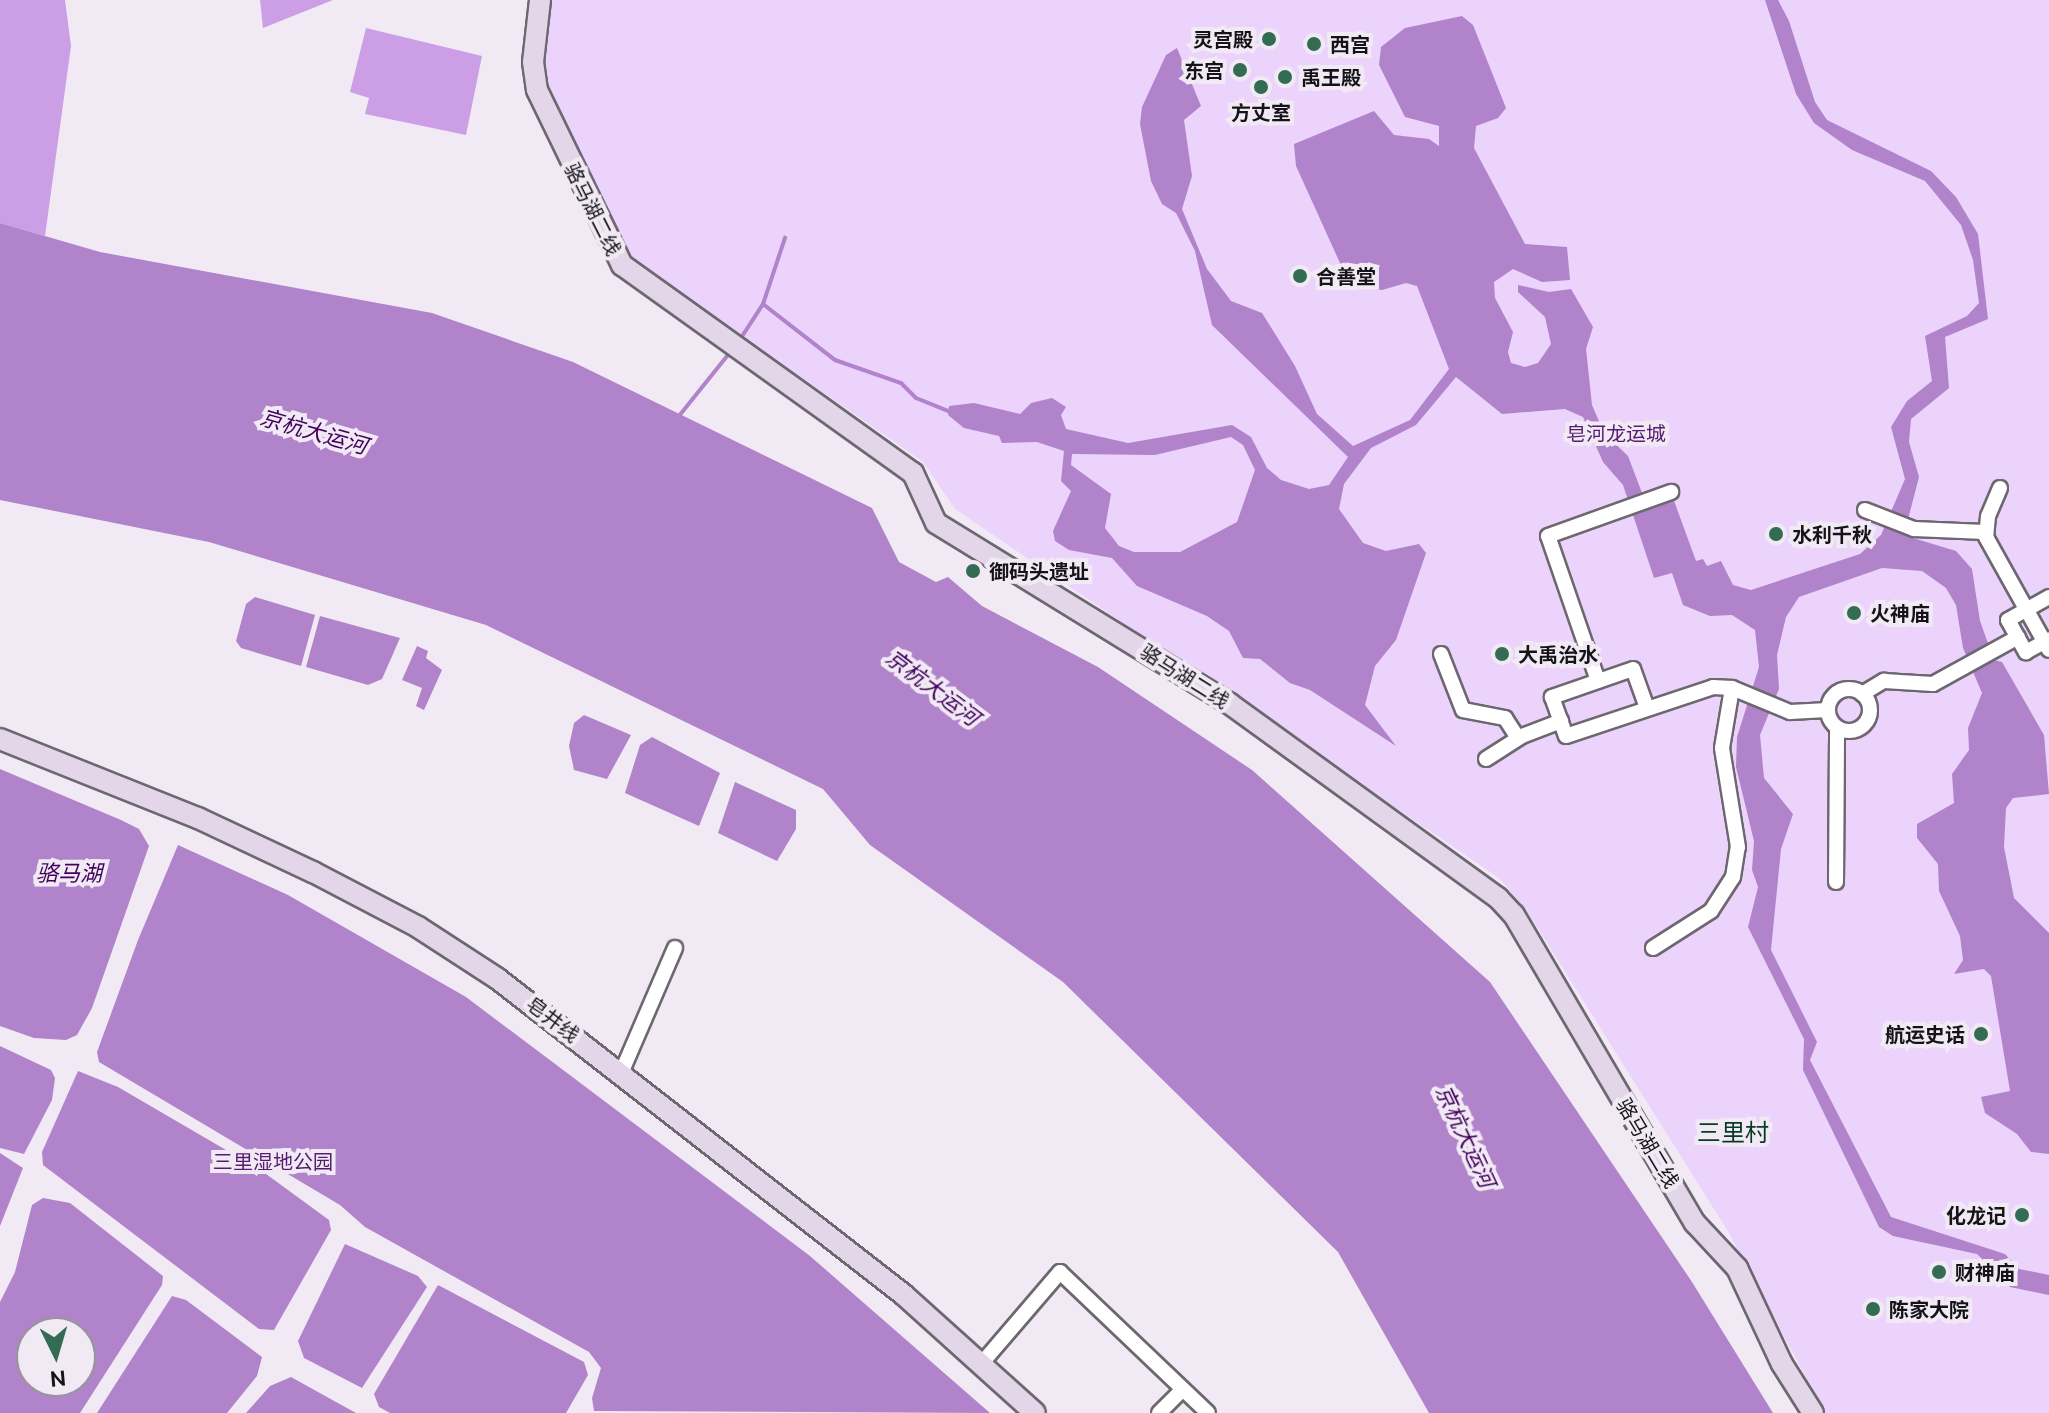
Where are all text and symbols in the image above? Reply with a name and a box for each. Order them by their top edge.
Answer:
place label: 灵宫殿 [1193,27,1253,51]
marker: 灵宫殿 [1260,30,1278,48]
place label: 西宫 [1330,32,1370,56]
marker: 西宫 [1305,35,1323,53]
place label: 东宫 [1184,58,1224,82]
marker: 东宫 [1231,61,1249,79]
place label: 禹王殿 [1301,65,1361,89]
marker: 禹王殿 [1276,68,1294,86]
marker: 方丈室 [1252,78,1270,96]
place label: 方丈室 [1231,100,1291,124]
street label: 骆马湖二线 [560,159,626,259]
place label: 合善堂 [1316,264,1376,288]
marker: 合善堂 [1291,267,1309,285]
water label: 京杭大运河 [257,403,371,459]
park label: 皂河龙运城 [1566,421,1666,445]
place label: 水利千秋 [1792,522,1872,546]
marker: 水利千秋 [1767,525,1785,543]
place label: 御码头遗址 [989,559,1089,583]
marker: 御码头遗址 [964,562,982,580]
place label: 火神庙 [1870,601,1930,625]
marker: 火神庙 [1845,604,1863,622]
street label: 骆马湖二线 [1136,639,1234,713]
place label: 大禹治水 [1518,642,1598,666]
water label: 京杭大运河 [881,643,985,731]
marker: 大禹治水 [1493,645,1511,663]
water label: 骆马湖 [36,860,102,886]
street label: 皂井线 [522,991,584,1047]
place label: 航运史话 [1885,1022,1965,1046]
marker: 航运史话 [1972,1025,1990,1043]
water label: 京杭大运河 [1431,1081,1501,1191]
street label: 骆马湖二线 [1612,1094,1684,1192]
district label: 三里村 [1697,1119,1769,1147]
park label: 三里湿地公园 [213,1149,333,1173]
place label: 化龙记 [1946,1203,2006,1227]
marker: 化龙记 [2013,1206,2031,1224]
place label: 财神庙 [1955,1260,2015,1284]
marker: 财神庙 [1930,1263,1948,1281]
place label: 陈家大院 [1889,1297,1969,1321]
marker: 陈家大院 [1864,1300,1882,1318]
north arrow [16,1317,96,1397]
text: N [49,1366,67,1393]

